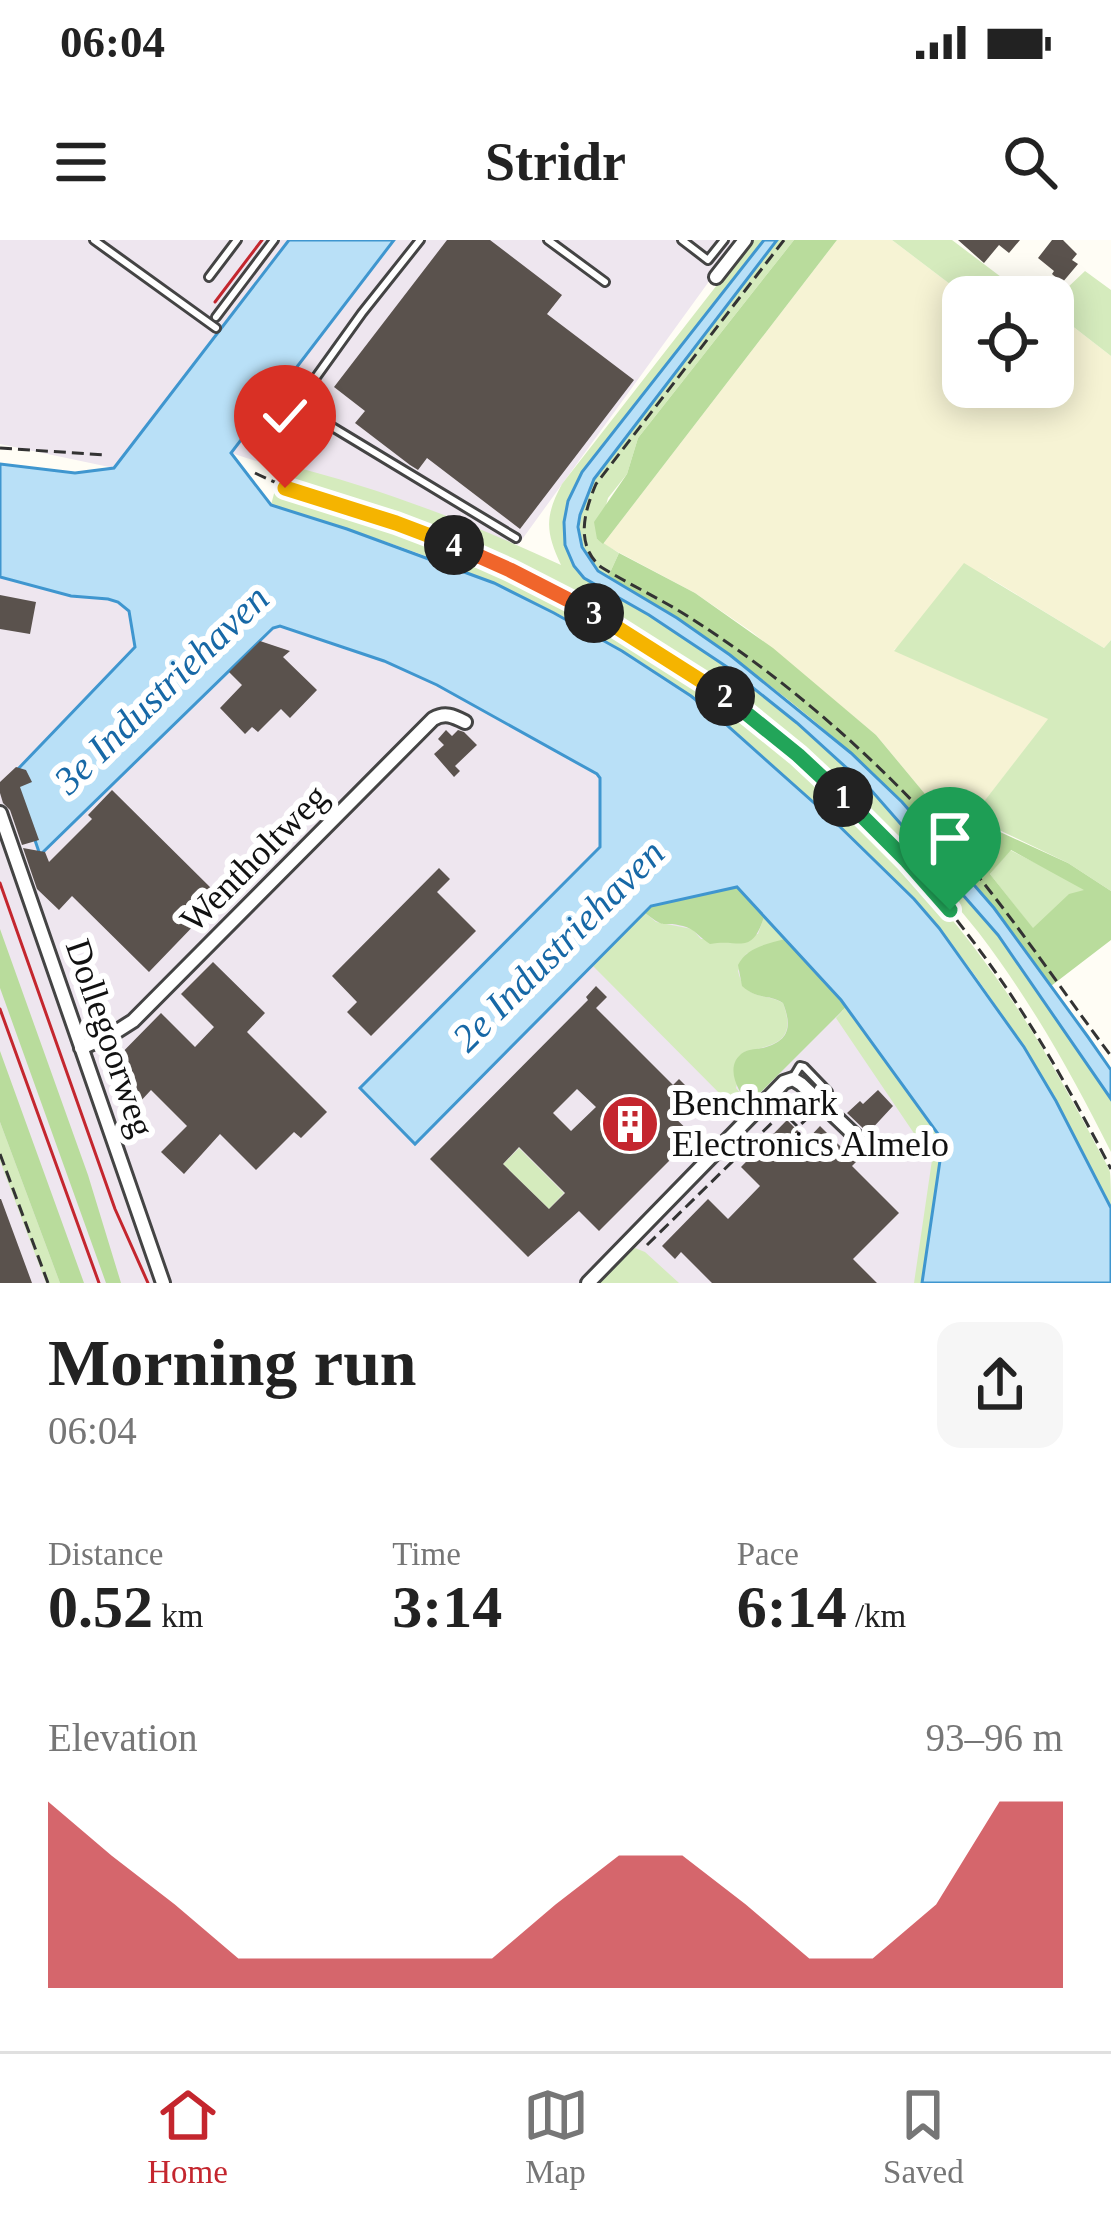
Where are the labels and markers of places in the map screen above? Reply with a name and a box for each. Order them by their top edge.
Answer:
pin [234,365,336,488]
pin: 4 [424,515,484,575]
pin: 3 [564,583,624,643]
pin: 2 [695,666,755,726]
pin: 1 [813,767,873,827]
pin [899,787,1001,910]
place label: Benchmark Electronics Almelo [672,1083,949,1164]
building icon: Benchmark Electronics Almelo [599,1093,661,1155]

